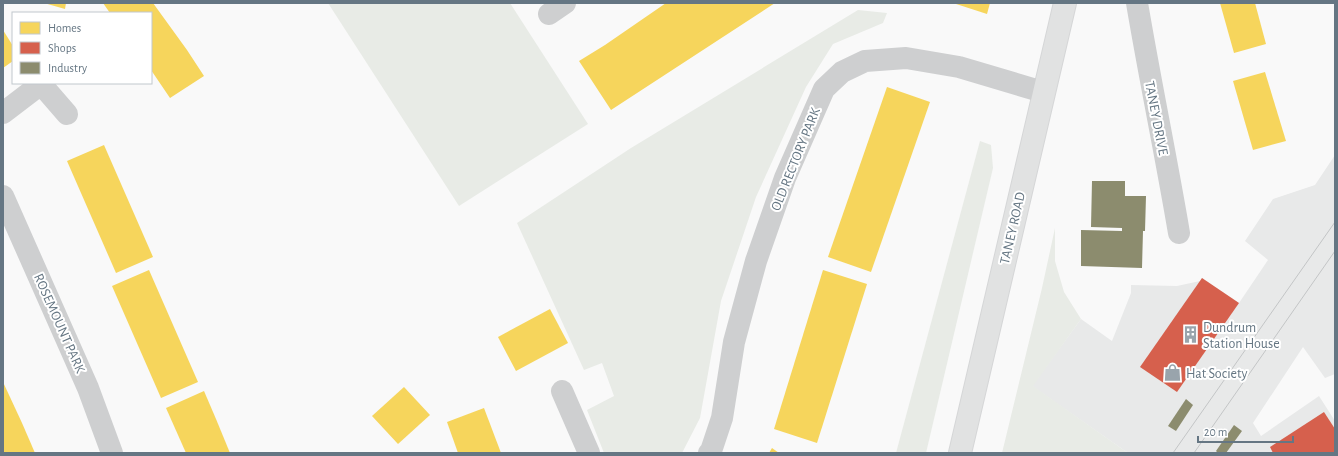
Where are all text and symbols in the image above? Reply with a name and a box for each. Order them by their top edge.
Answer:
legend [12,12,152,84]
text: Homes [48,22,81,34]
text: Shops [48,42,76,54]
text: Industry [48,62,87,75]
street label: TANEY DRIVE [1142,80,1170,157]
street label: OLD RECTORY PARK [769,105,823,213]
street label: TANEY ROAD [998,191,1028,266]
street label: ROSEMOUNT PARK [31,272,87,376]
place label: Dundrum Station House [1203,321,1280,351]
building icon: Dundrum Station House [1180,325,1200,345]
shop icon: Hat Society [1163,363,1183,383]
place label: Hat Society [1186,367,1247,381]
scale bar [1198,418,1293,444]
text: 20 m [1204,426,1227,438]

